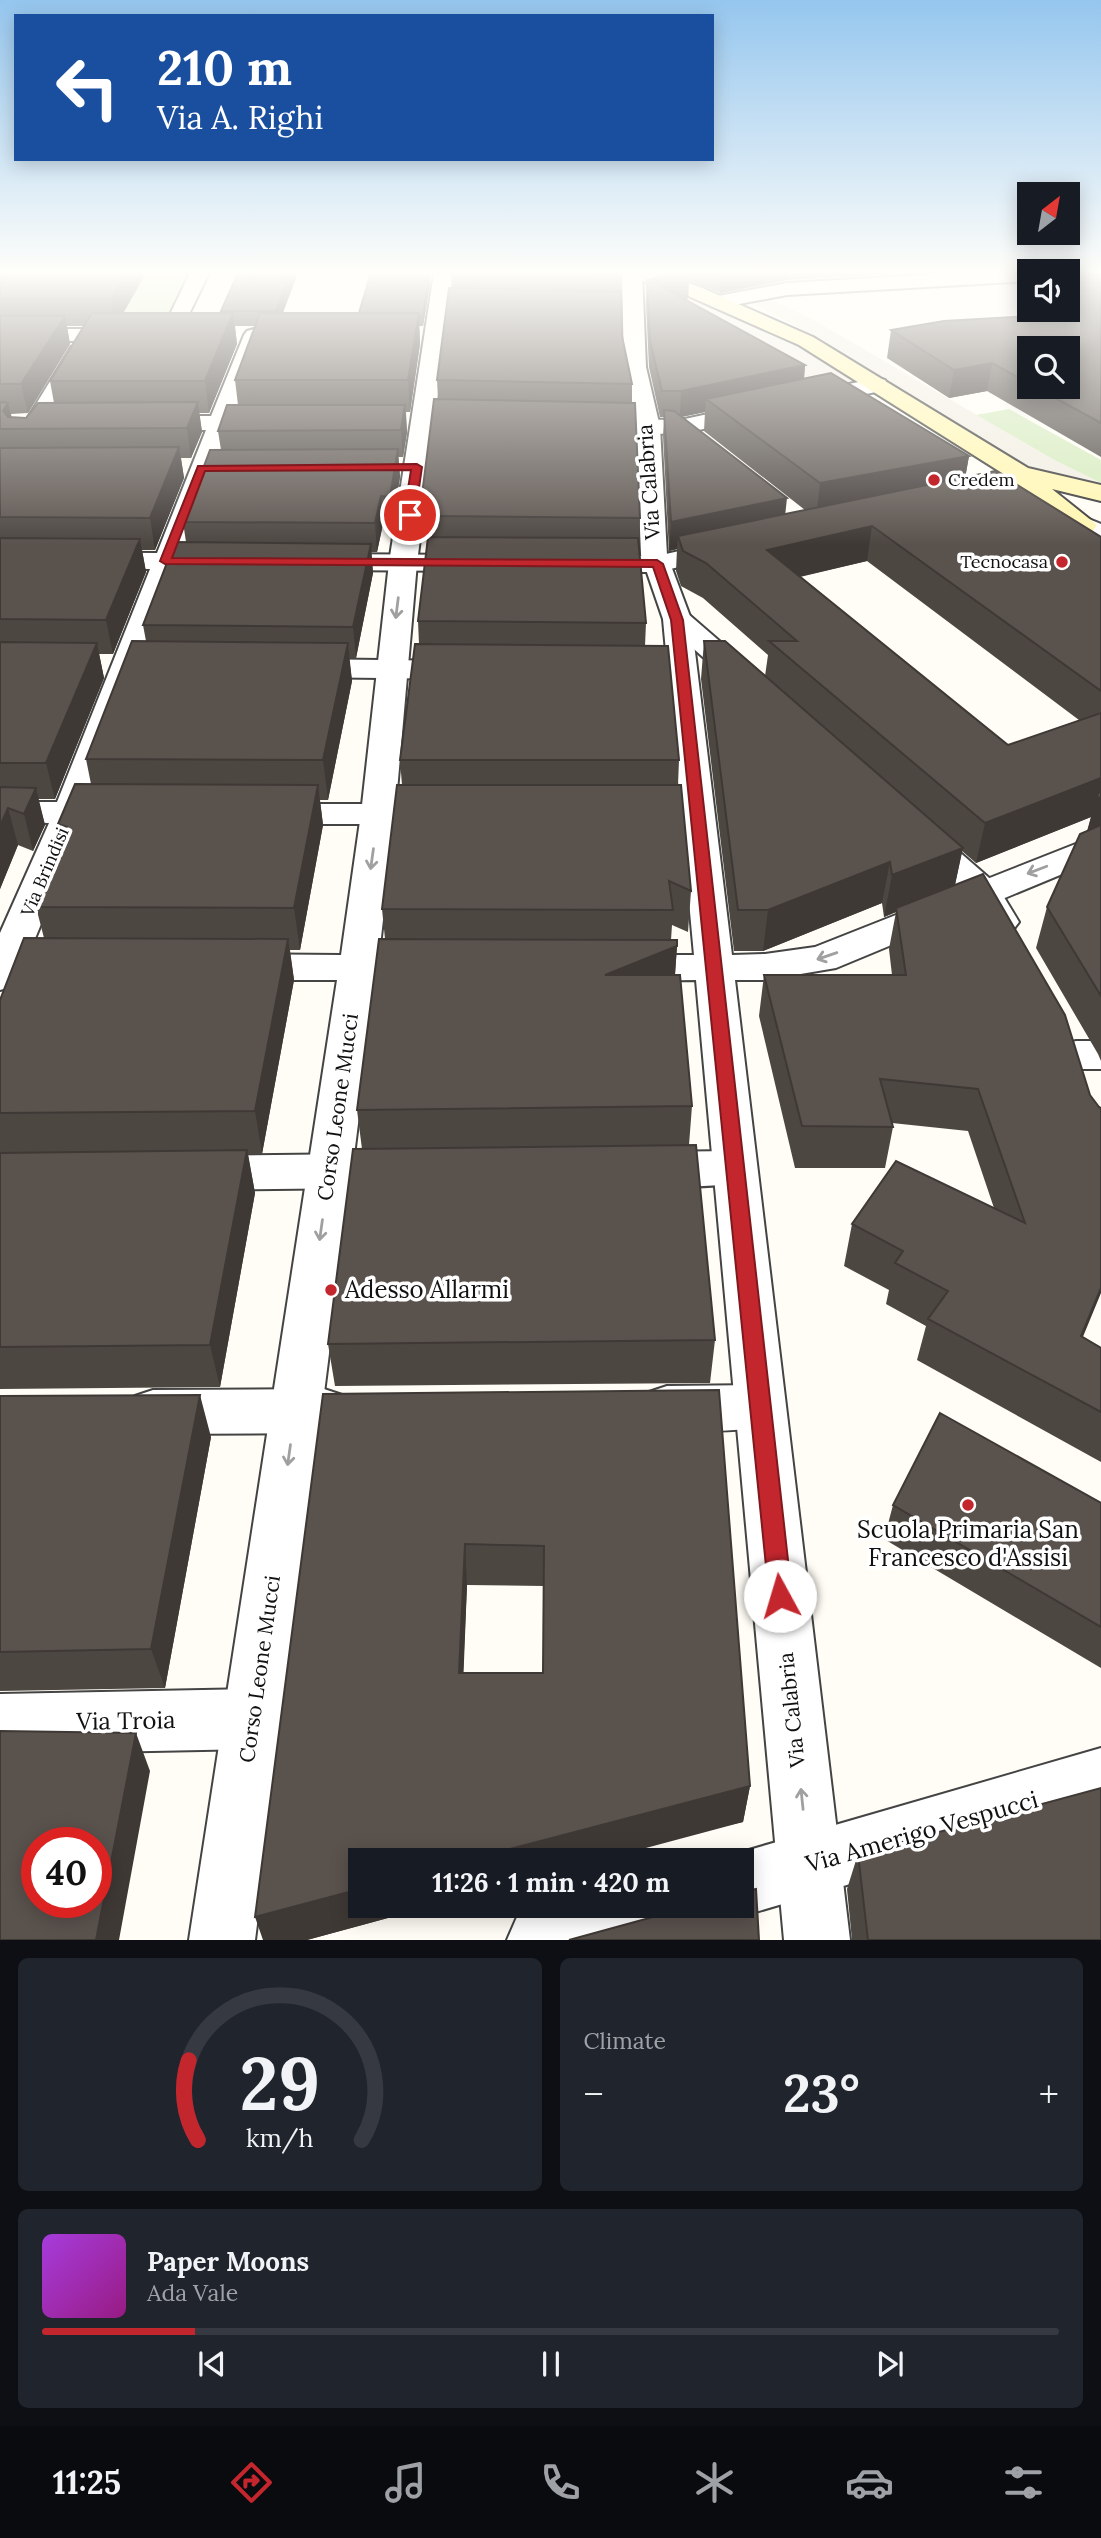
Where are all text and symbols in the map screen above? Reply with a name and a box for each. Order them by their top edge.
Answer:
text: 210 m [157,36,292,98]
icon: left [42,42,133,133]
text: Via A. Righi [157,97,323,138]
north arrow [1017,182,1080,245]
map controls [1017,182,1080,399]
button: sound [1017,259,1080,322]
button: search [1017,336,1080,399]
street label: Via Calabria [631,423,666,542]
place label: Credem [948,468,1015,491]
marker: Credem [926,472,942,488]
pin [380,485,440,545]
icon: arrive [391,496,429,534]
place label: Tecnocasa [960,550,1048,573]
marker: Tecnocasa [1054,554,1070,570]
one-way arrow [391,596,404,619]
street label: Via Brindisi [15,824,74,921]
one-way arrow [365,847,378,869]
one-way arrow [1027,865,1049,878]
one-way arrow [817,951,839,964]
street label: Corso Leone Mucci [311,1011,364,1202]
one-way arrow [314,1218,327,1241]
place label: Adesso Allarmi [344,1274,509,1305]
marker: Adesso Allarmi [323,1282,339,1298]
one-way arrow [283,1443,296,1466]
marker: Scuola Primaria San Francesco d'Assisi [960,1497,976,1513]
place label: Scuola Primaria San Francesco d'Assisi [857,1514,1079,1573]
position arrow [743,1559,817,1633]
street label: Corso Leone Mucci [233,1573,286,1764]
street label: Via Calabria [772,1651,811,1770]
street label: Via Troia [75,1704,176,1737]
street label: Via Amerigo Vespucci [801,1783,1042,1880]
one-way arrow [795,1788,808,1810]
speed limit sign: 40 [21,1827,112,1918]
text: 11:26 · 1 min · 420 m [432,1866,670,1899]
text: Climate [584,2026,666,2055]
text: 29 [239,2038,320,2131]
text: 23° [783,2060,860,2126]
text: − [584,2070,604,2118]
text: + [1039,2070,1059,2118]
text: km/h [246,2122,314,2154]
text: Paper Moons [147,2245,309,2278]
text: Ada Vale [147,2278,238,2307]
icon: previous [193,2345,231,2383]
icon: pause [532,2345,570,2383]
icon: next [871,2345,909,2383]
icon: directions [227,2458,276,2507]
icon: music [381,2458,430,2507]
icon: phone [536,2458,585,2507]
icon: climate [690,2458,739,2507]
icon: car [845,2458,894,2507]
icon: filters [999,2458,1048,2507]
text: 11:25 [53,2462,121,2503]

